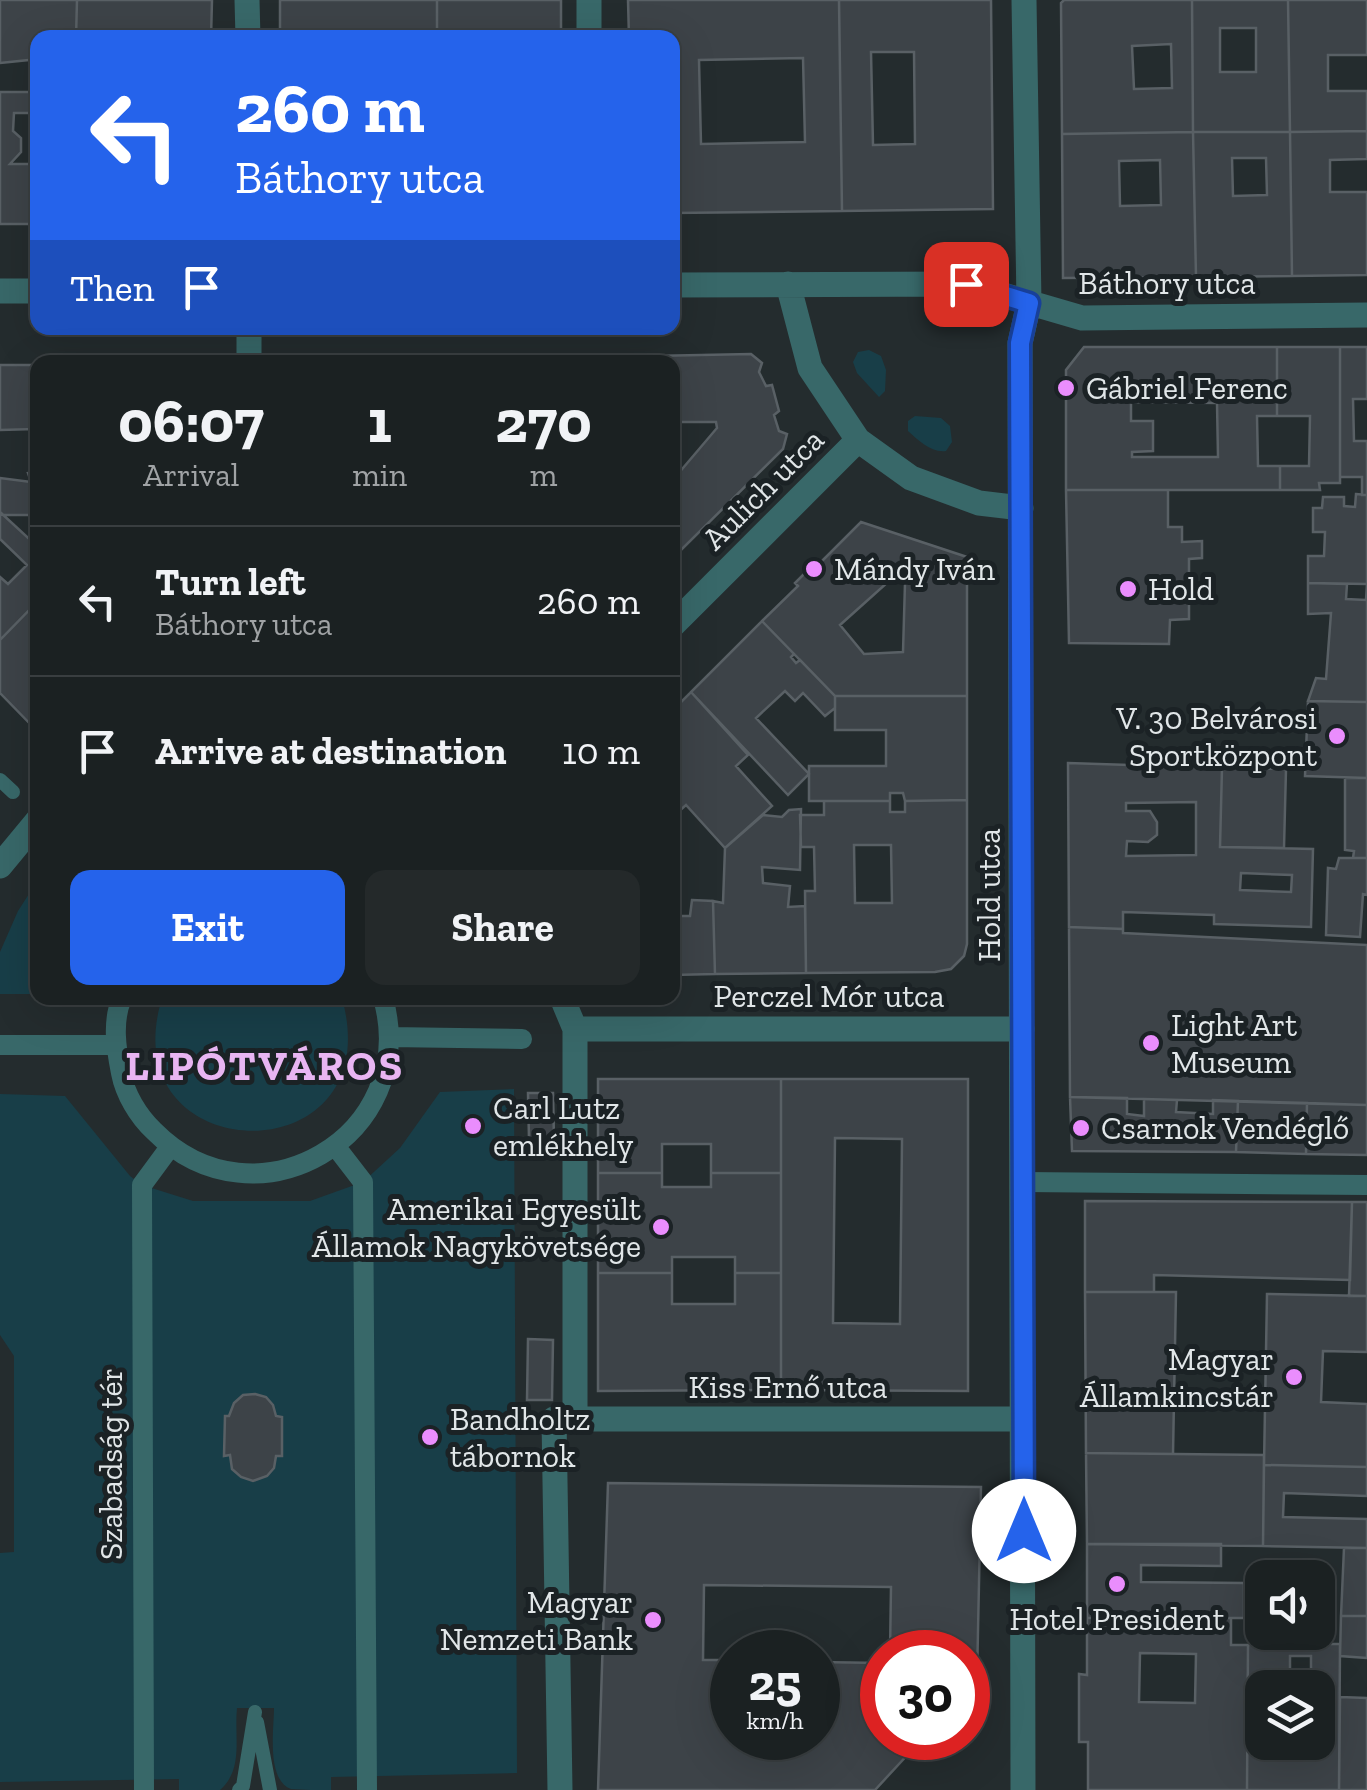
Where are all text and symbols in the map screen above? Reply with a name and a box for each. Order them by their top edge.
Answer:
text: 260 m [235,66,425,150]
icon: left [70,70,200,200]
text: Báthory utca [235,151,484,205]
pin [924,242,1009,327]
icon: arrive [939,257,994,312]
icon: arrive [174,260,229,315]
street label: Báthory utca [1078,264,1256,302]
text: Then [70,265,154,311]
place label: Gábriel Ferenc [1086,369,1288,407]
marker: Gábriel Ferenc [1055,377,1077,399]
text: 06:07 [118,385,264,457]
text: 1 [368,385,392,457]
text: 270 [495,385,592,457]
street label: Aulich utca [695,421,831,557]
text: Arrival [143,456,239,494]
text: min [352,456,407,494]
text: m [530,456,557,494]
place label: Mándy Iván [834,550,996,588]
marker: Mándy Iván [803,558,825,580]
text: Turn left [155,559,306,605]
place label: Hold [1148,570,1214,608]
icon: left [70,574,125,629]
text: 260 m [537,578,640,624]
marker: Hold [1117,578,1139,600]
text: Báthory utca [155,605,332,643]
place label: V. 30 Belvárosi Sportközpont [1115,699,1317,774]
icon: arrive [70,724,125,779]
marker: V. 30 Belvárosi Sportközpont [1326,725,1348,747]
text: Arrive at destination [155,728,506,774]
text: 10 m [562,728,640,774]
street label: Hold utca [970,828,1008,962]
button: Exit [70,870,345,985]
button: Share [365,870,640,985]
street label: Perczel Mór utca [714,977,944,1015]
place label: Light Art Museum [1171,1006,1297,1081]
marker: Light Art Museum [1140,1032,1162,1054]
district label: LIPÓTVÁROS [125,1040,405,1091]
place label: Carl Lutz emlékhely [493,1089,634,1164]
place label: Csarnok Vendéglő [1101,1109,1349,1147]
marker: Carl Lutz emlékhely [462,1115,484,1137]
marker: Csarnok Vendéglő [1070,1117,1092,1139]
place label: Amerikai Egyesült Államok Nagykövetsége [312,1190,641,1265]
marker: Amerikai Egyesült Államok Nagykövetsége [650,1216,672,1238]
place label: Magyar Államkincstár [1080,1340,1274,1415]
marker: Magyar Államkincstár [1283,1366,1305,1388]
street label: Szabadság tér [92,1368,130,1560]
street label: Kiss Ernő utca [688,1368,888,1406]
place label: Bandholtz tábornok [450,1400,590,1475]
marker: Bandholtz tábornok [419,1426,441,1448]
position arrow [972,1479,1076,1583]
map controls [1245,1560,1335,1760]
button: sound [1245,1560,1335,1650]
marker: Hotel President [1106,1573,1128,1595]
place label: Magyar Nemzeti Bank [440,1583,633,1658]
place label: Hotel President [1009,1600,1225,1638]
marker: Magyar Nemzeti Bank [642,1609,664,1631]
speed limit sign: 30 [860,1630,990,1760]
text: 25 [749,1653,801,1713]
button: layers [1245,1670,1335,1760]
text: km/h [746,1705,804,1735]

